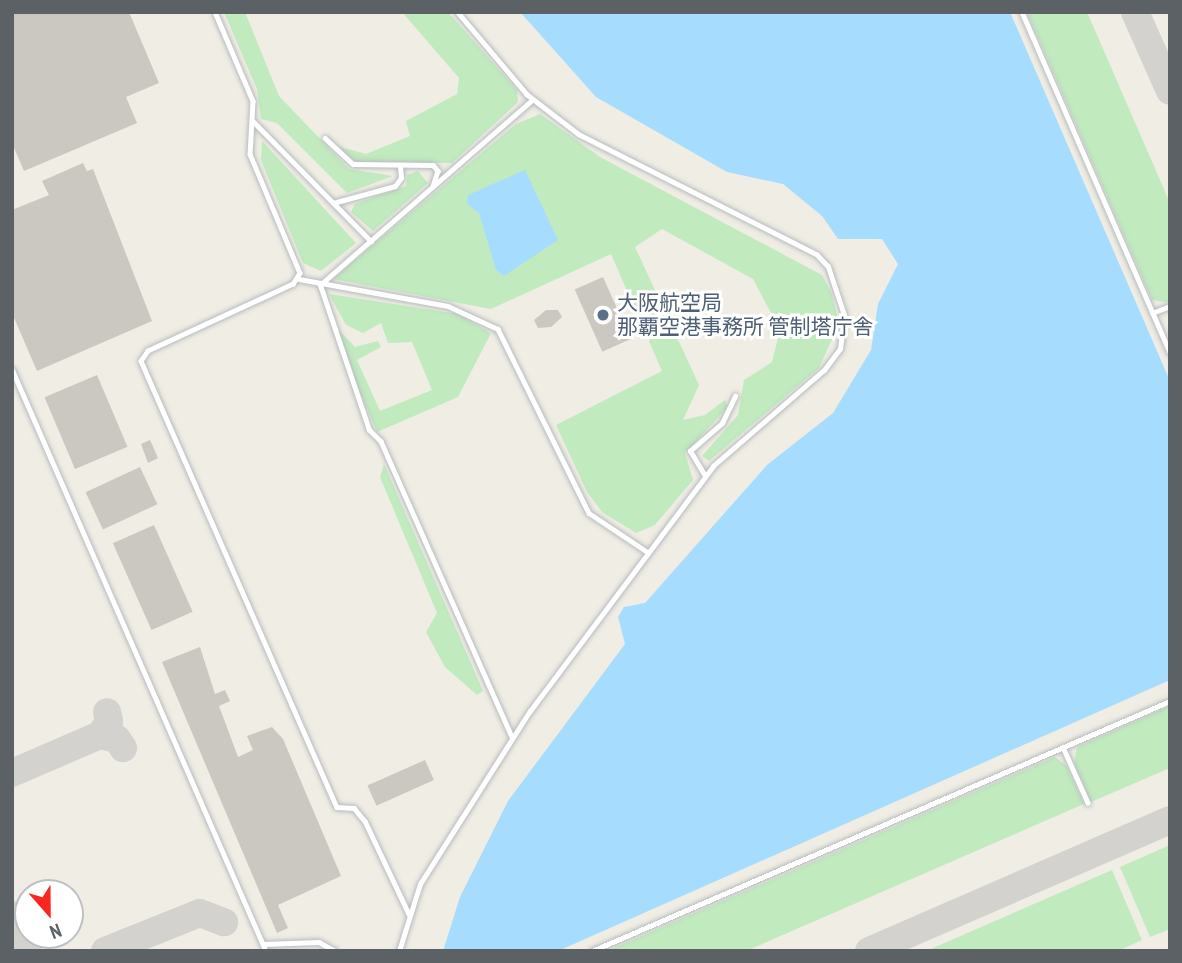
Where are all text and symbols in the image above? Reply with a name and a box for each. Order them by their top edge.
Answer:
place label: 大阪航空局 那覇空港事務所 管制塔庁舎 [617,290,873,340]
marker: 大阪航空局 那覇空港事務所 管制塔庁舎 [595,307,611,323]
north arrow [14,879,84,949]
text: N [47,919,65,945]

